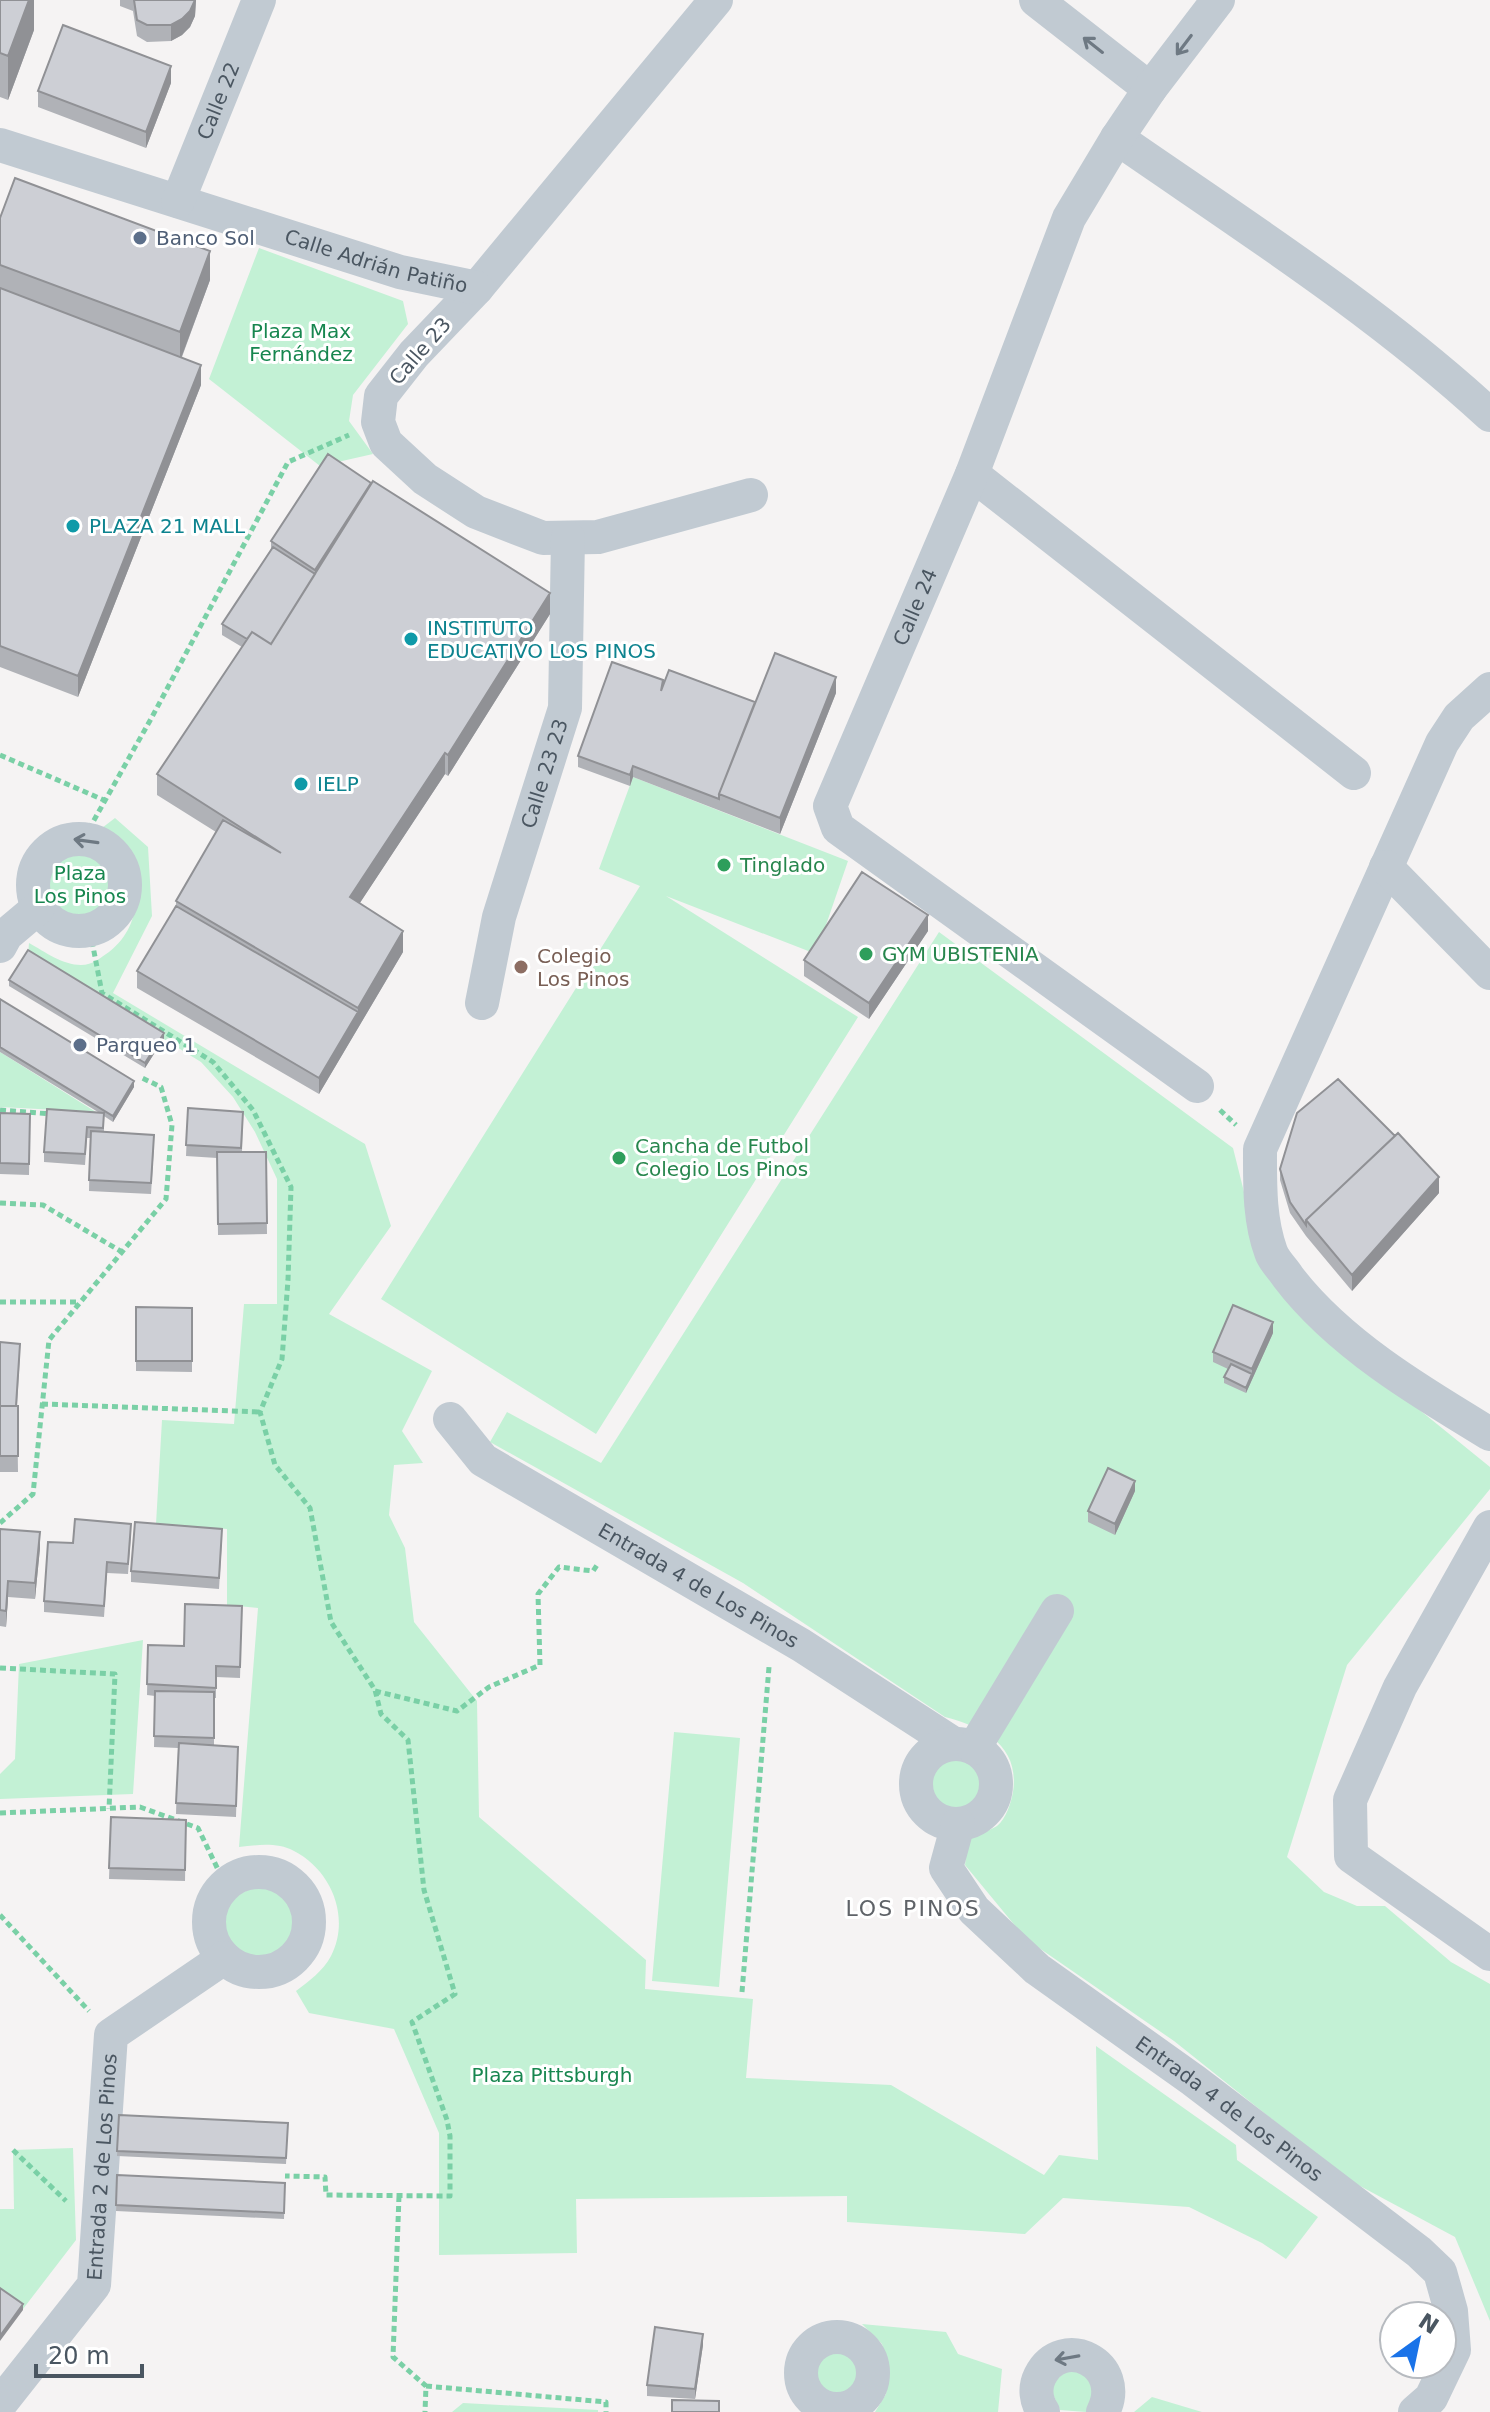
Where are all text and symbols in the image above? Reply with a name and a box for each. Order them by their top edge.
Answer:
one-way arrow [1175,33,1192,55]
one-way arrow [1083,36,1104,53]
street label: Calle 22 [192,59,245,143]
street label: Calle Adrián Patiño [282,224,470,298]
place label: Banco Sol [156,226,255,250]
marker: Banco Sol [131,229,149,247]
street label: Calle 23 [384,312,456,390]
park label: Plaza Max Fernández [249,319,353,366]
place label: PLAZA 21 MALL [89,514,246,538]
marker: PLAZA 21 MALL [64,517,82,535]
street label: Calle 24 [888,565,942,649]
place label: INSTITUTO EDUCATIVO LOS PINOS [427,616,656,663]
marker: INSTITUTO EDUCATIVO LOS PINOS [402,630,420,648]
street label: Calle 23 23 [516,716,573,831]
place label: IELP [317,772,359,796]
marker: IELP [292,775,310,793]
one-way arrow [74,833,100,848]
place label: Tinglado [739,853,825,877]
marker: Tinglado [715,856,733,874]
park label: Plaza Los Pinos [34,861,126,908]
place label: GYM UBISTENIA [882,942,1039,966]
place label: Colegio Los Pinos [537,944,629,991]
marker: GYM UBISTENIA [857,945,875,963]
marker: Colegio Los Pinos [512,958,530,976]
place label: Parqueo 1 [96,1033,196,1057]
marker: Parqueo 1 [71,1036,89,1054]
place label: Cancha de Futbol Colegio Los Pinos [635,1134,809,1181]
marker: Cancha de Futbol Colegio Los Pinos [610,1149,628,1167]
street label: Entrada 4 de Los Pinos [594,1518,803,1653]
district label: LOS PINOS [845,1896,981,1921]
street label: Entrada 4 de Los Pinos [1131,2031,1328,2186]
street label: Entrada 2 de Los Pinos [82,2052,122,2281]
park label: Plaza Pittsburgh [472,2063,632,2087]
north arrow [1378,2300,1458,2380]
text: N [1414,2308,1443,2339]
scale bar [36,2328,142,2378]
text: 20 m [48,2342,110,2370]
one-way arrow [1054,2352,1080,2367]

